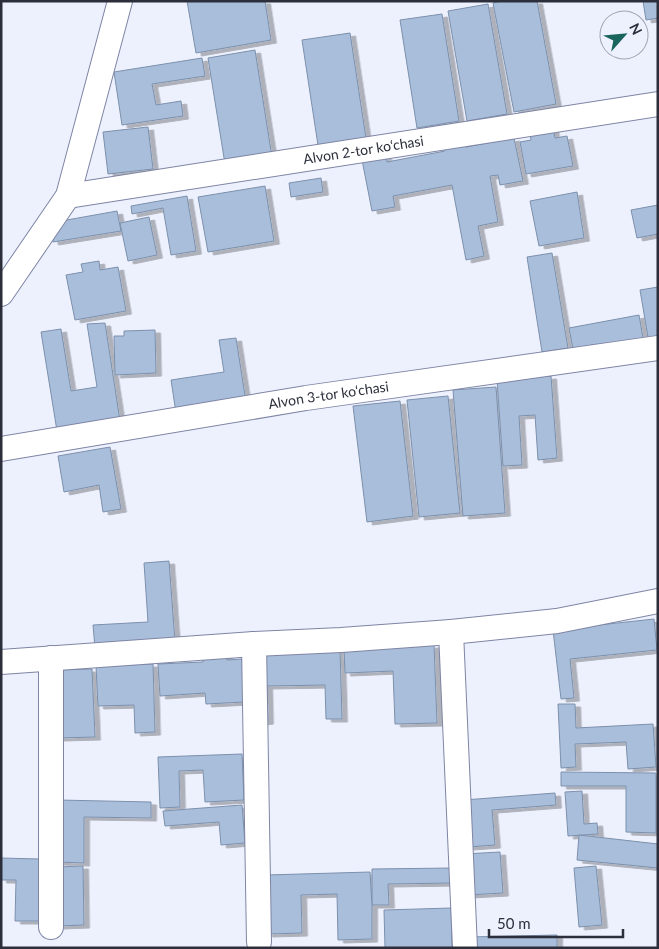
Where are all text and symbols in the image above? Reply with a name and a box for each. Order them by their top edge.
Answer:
north arrow [599,10,649,60]
text: N [626,20,646,38]
street label: Alvon 2-tor ko‘chasi [302,132,425,167]
street label: Alvon 3-tor ko‘chasi [267,377,390,412]
scale bar [489,906,623,938]
text: 50 m [497,914,531,932]

